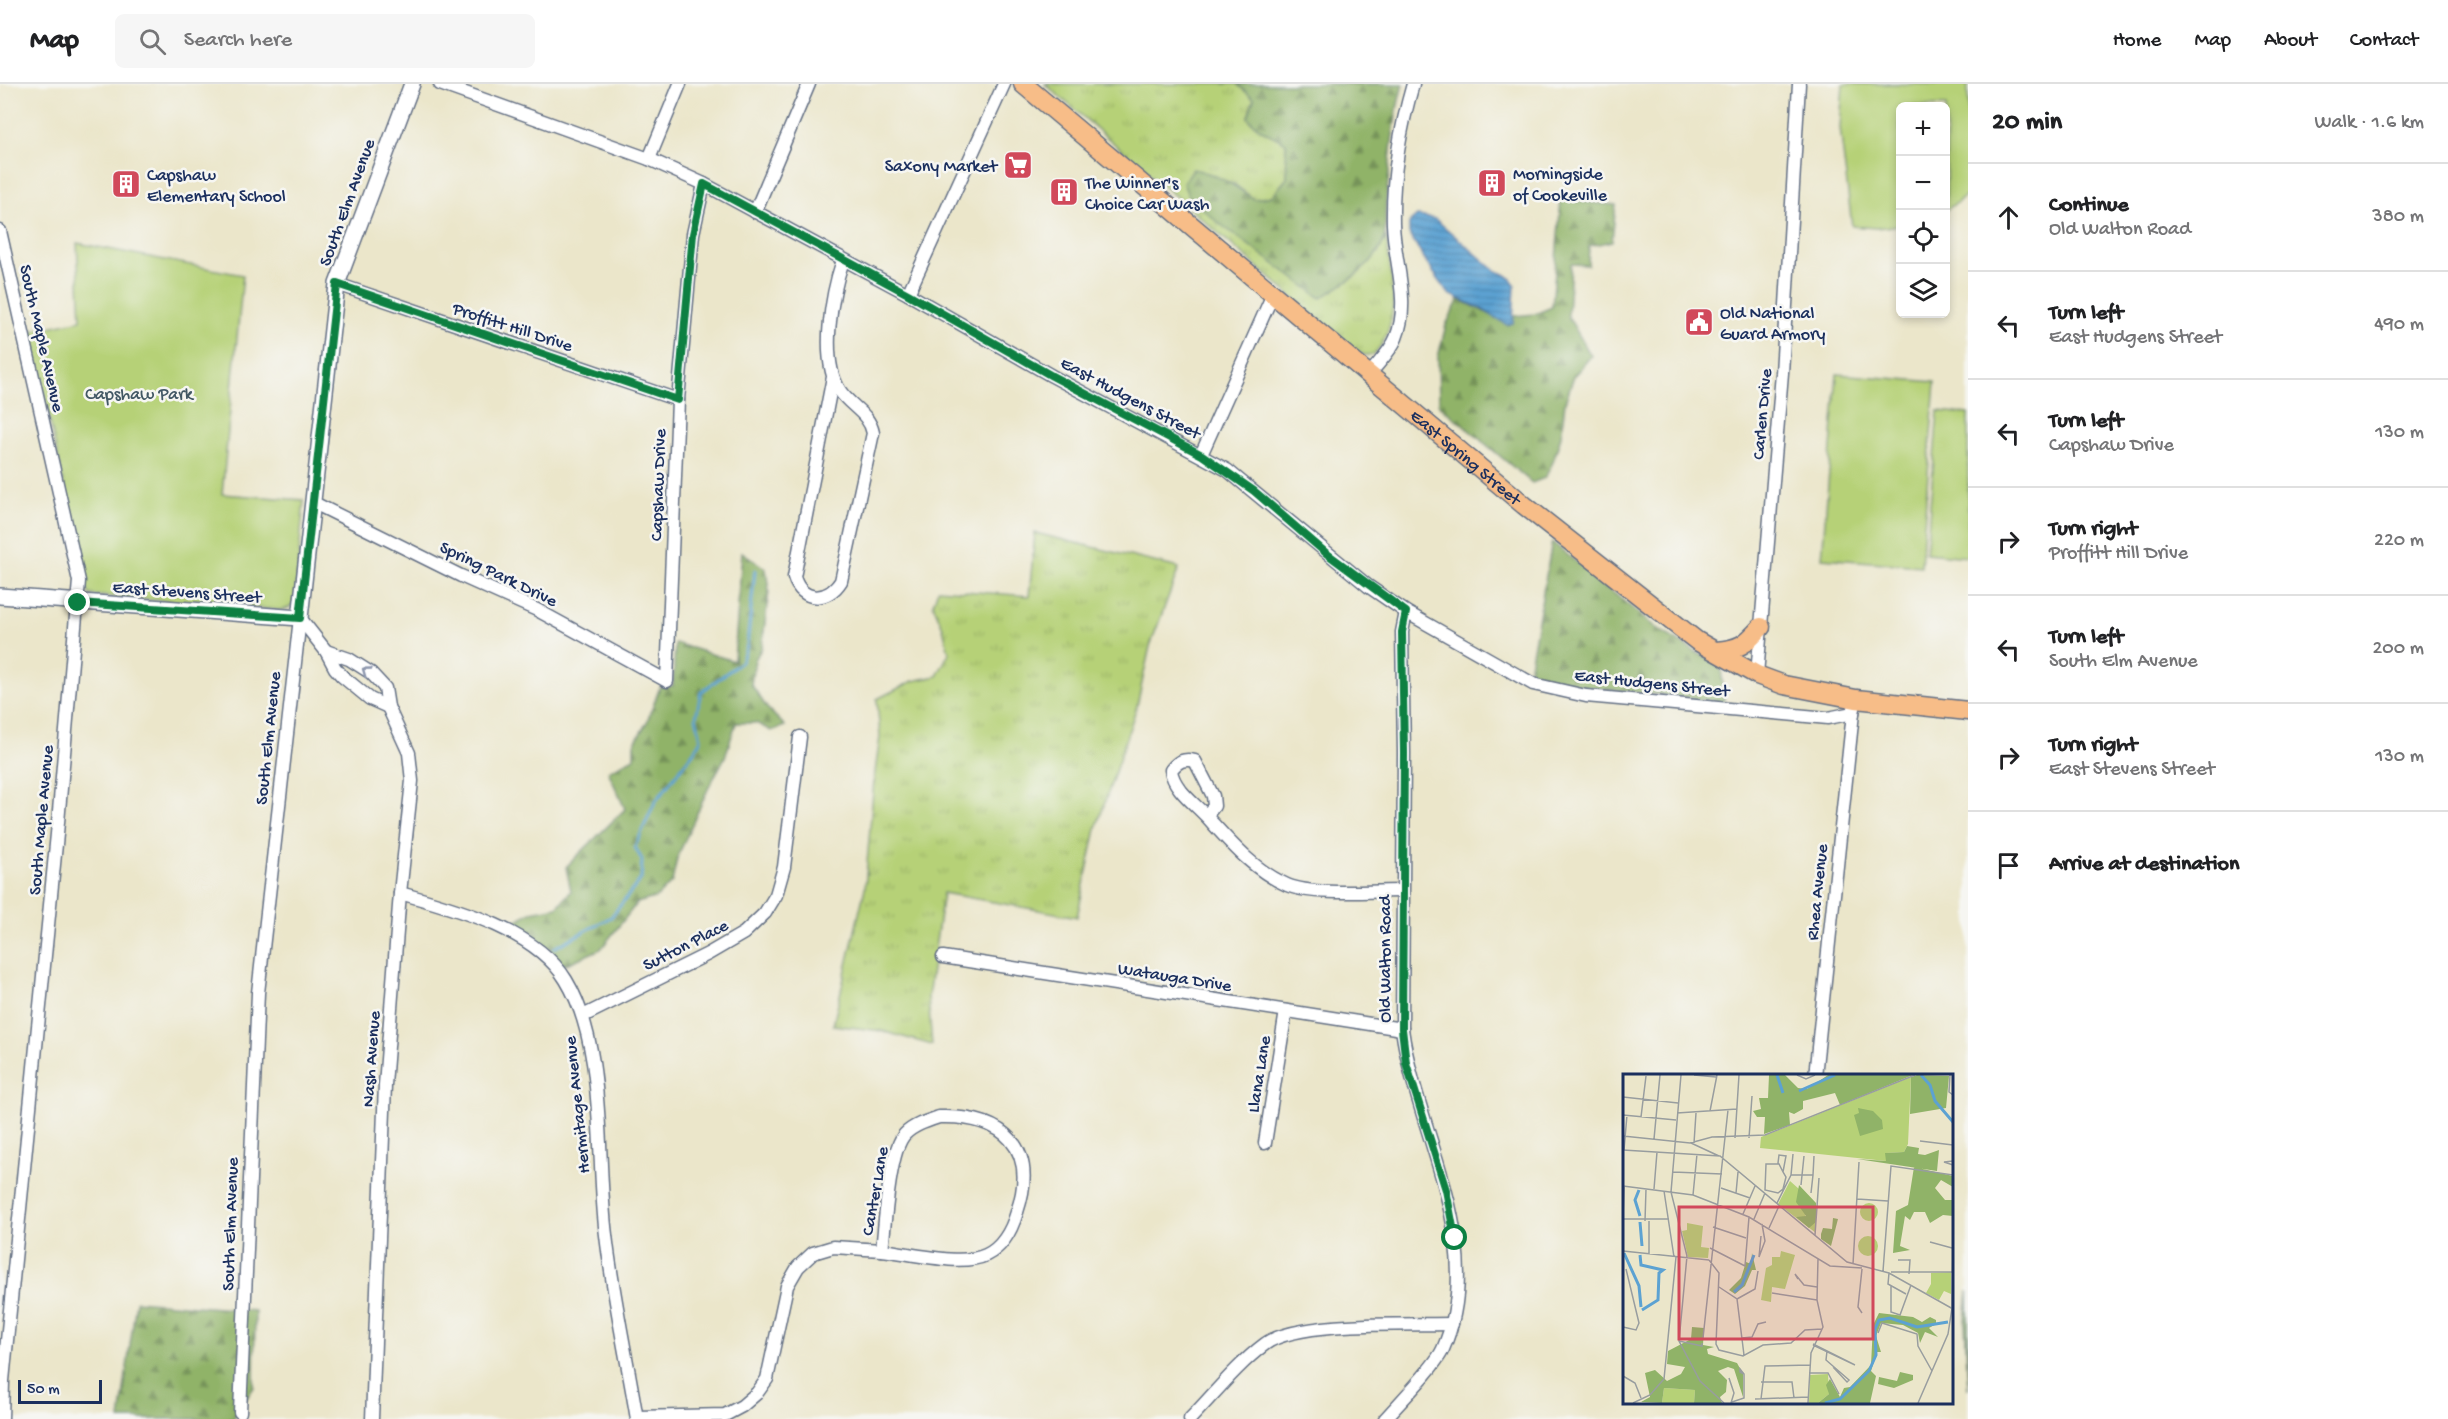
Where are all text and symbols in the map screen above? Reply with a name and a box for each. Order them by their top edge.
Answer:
search box [115,14,535,68]
text: Map [30,25,79,58]
icon: search [136,25,169,58]
text: Search here [184,28,292,54]
text: Home [2113,29,2161,54]
text: Map [2194,29,2231,54]
text: About [2264,29,2317,54]
text: Contact [2350,29,2418,54]
map controls [1896,102,1950,318]
button: + [1896,102,1950,156]
text: 20 min [1992,108,2062,139]
text: Walk · 1.6 km [2314,112,2424,135]
street label: South Elm Avenue [316,136,381,269]
supermarket icon: Saxony Market [1002,149,1034,181]
button: − [1896,156,1950,210]
place label: Saxony Market [885,157,999,178]
place label: Morningside of Cookeville [1513,165,1608,207]
place label: Capshaw Elementary School [147,166,286,208]
building icon: Morningside of Cookeville [1476,167,1508,199]
building icon: Capshaw Elementary School [110,168,142,200]
place label: The Winner's Choice Car Wash [1084,174,1210,216]
building icon: The Winner's Choice Car Wash [1048,176,1080,208]
text: Continue [2049,193,2129,219]
icon: ahead [1992,201,2025,234]
text: 380 m [2372,206,2424,229]
button: locate [1896,210,1950,264]
text: Old Walton Road [2049,219,2191,242]
street label: South Maple Avenue [13,263,68,415]
button: layers [1896,264,1950,318]
street label: Proffitt Hill Drive [449,299,576,358]
text: Turn left [2049,301,2123,327]
place label: Old National Guard Armory [1720,304,1825,346]
public building icon: Old National Guard Armory [1683,306,1715,338]
icon: left [1992,309,2025,342]
text: 490 m [2374,314,2424,337]
text: East Hudgens Street [2049,327,2222,350]
street label: East Hudgens Street [1056,353,1205,446]
street label: Carlen Drive [1749,367,1778,461]
park label: Capshaw Park [85,385,195,406]
street label: East Spring Street [1405,406,1526,512]
text: Turn left [2049,409,2123,435]
icon: left [1992,417,2025,450]
text: 130 m [2375,422,2424,445]
street label: Capshaw Drive [647,428,672,542]
text: Capshaw Drive [2049,435,2174,458]
text: Turn right [2049,517,2137,543]
icon: right [1992,525,2025,558]
text: 220 m [2374,530,2424,553]
street label: Spring Park Drive [436,538,561,613]
text: Proffitt Hill Drive [2049,543,2188,566]
street label: East Stevens Street [112,578,264,609]
route end [64,589,90,615]
text: Turn left [2049,625,2123,651]
icon: left [1992,633,2025,666]
text: 200 m [2373,638,2424,661]
text: South Elm Avenue [2049,651,2198,674]
street label: East Hudgens Street [1573,666,1732,703]
one-way arrow [362,667,373,678]
street label: South Elm Avenue [252,670,287,806]
text: Turn right [2049,733,2137,759]
icon: right [1992,741,2025,774]
street label: South Maple Avenue [25,744,60,896]
text: 130 m [2375,746,2424,769]
text: East Stevens Street [2049,759,2215,782]
street label: Rhea Avenue [1803,842,1834,941]
icon: arrive [1992,849,2025,882]
text: Arrive at destination [2049,852,2239,878]
street label: Old Walton Road [1376,894,1397,1023]
street label: Sutton Place [640,915,733,977]
street label: Watauga Drive [1116,959,1234,998]
street label: Nash Avenue [359,1010,386,1108]
street label: Hermitage Avenue [561,1034,596,1174]
street label: Llana Lane [1244,1034,1277,1114]
inset map [1623,1074,1953,1404]
street label: Canter Lane [858,1145,895,1238]
street label: South Elm Avenue [219,1156,244,1291]
route start [1441,1224,1467,1250]
scale bar [18,1377,102,1404]
text: 50 m [27,1381,60,1400]

